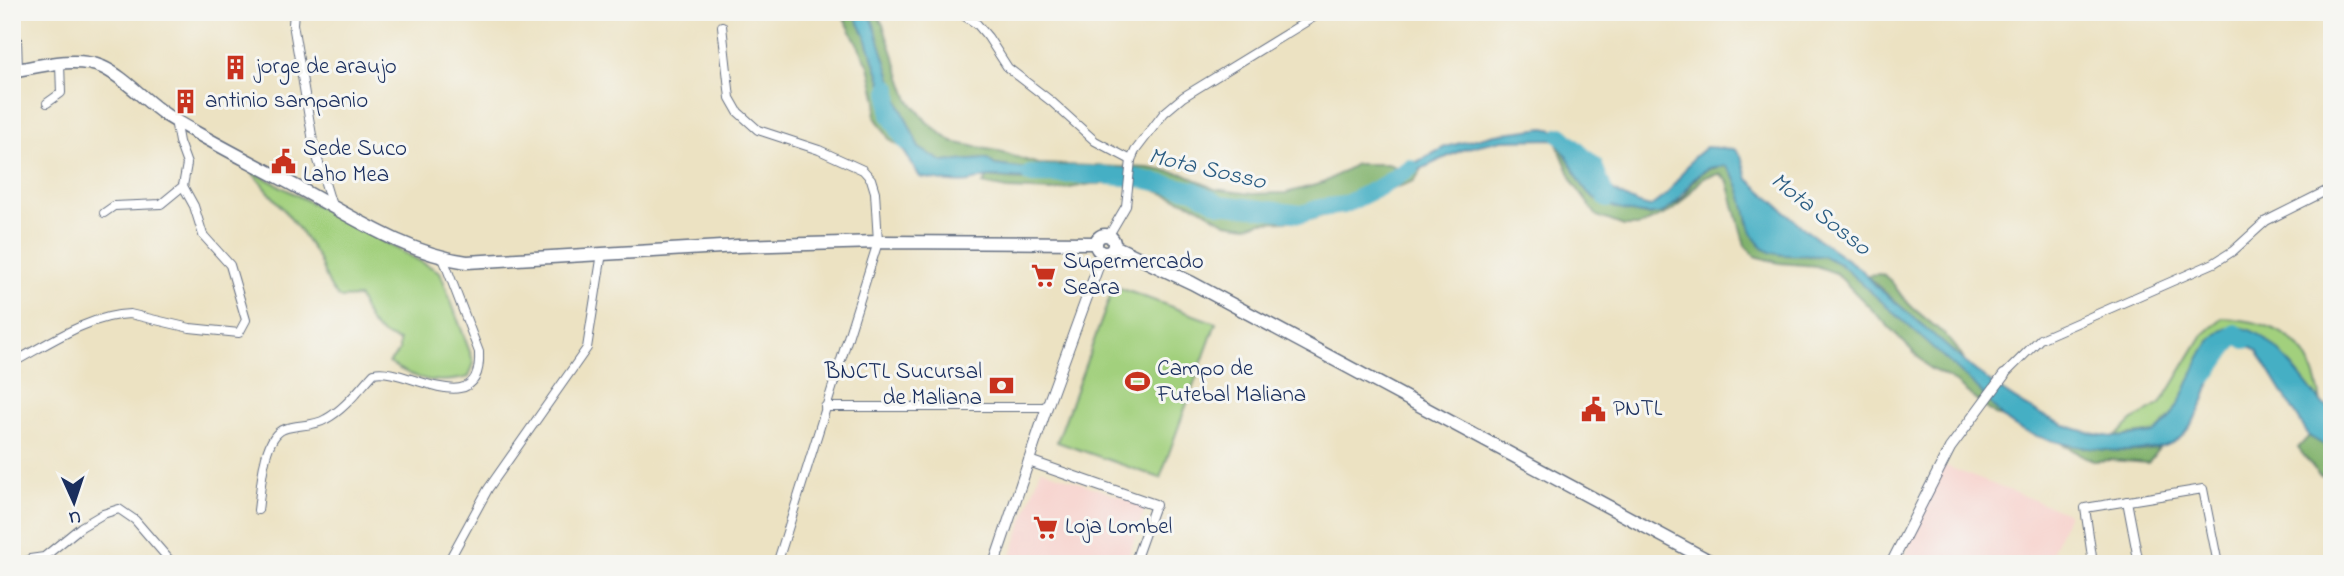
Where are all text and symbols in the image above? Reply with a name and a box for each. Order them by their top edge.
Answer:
place label: jorge de araujo [253,51,397,85]
building icon: jorge de araujo [222,53,250,81]
place label: antinio sampanio [205,85,368,118]
building icon: antinio sampanio [171,87,199,115]
place label: Sede Suco Laho Mea [303,133,407,192]
water label: Mota Sosso [1145,140,1270,201]
public building icon: Sede Suco Laho Mea [269,148,297,176]
water label: Mota Sosso [1762,165,1879,266]
place label: Supermercado Seara [1063,246,1204,305]
supermarket icon: Supermercado Seara [1029,261,1057,289]
place label: Campo de Futebal Maliana [1156,353,1306,412]
place label: BNCTL Sucursal de Maliana [824,356,982,415]
sports icon: Campo de Futebal Maliana [1123,368,1151,396]
bank icon: BNCTL Sucursal de Maliana [988,371,1016,399]
place label: PNTL [1613,393,1663,426]
public building icon: PNTL [1579,395,1607,423]
north arrow [38,468,108,538]
text: U [68,503,81,530]
place label: Loja Lombel [1065,511,1172,544]
supermarket icon: Loja Lombel [1031,513,1059,541]

